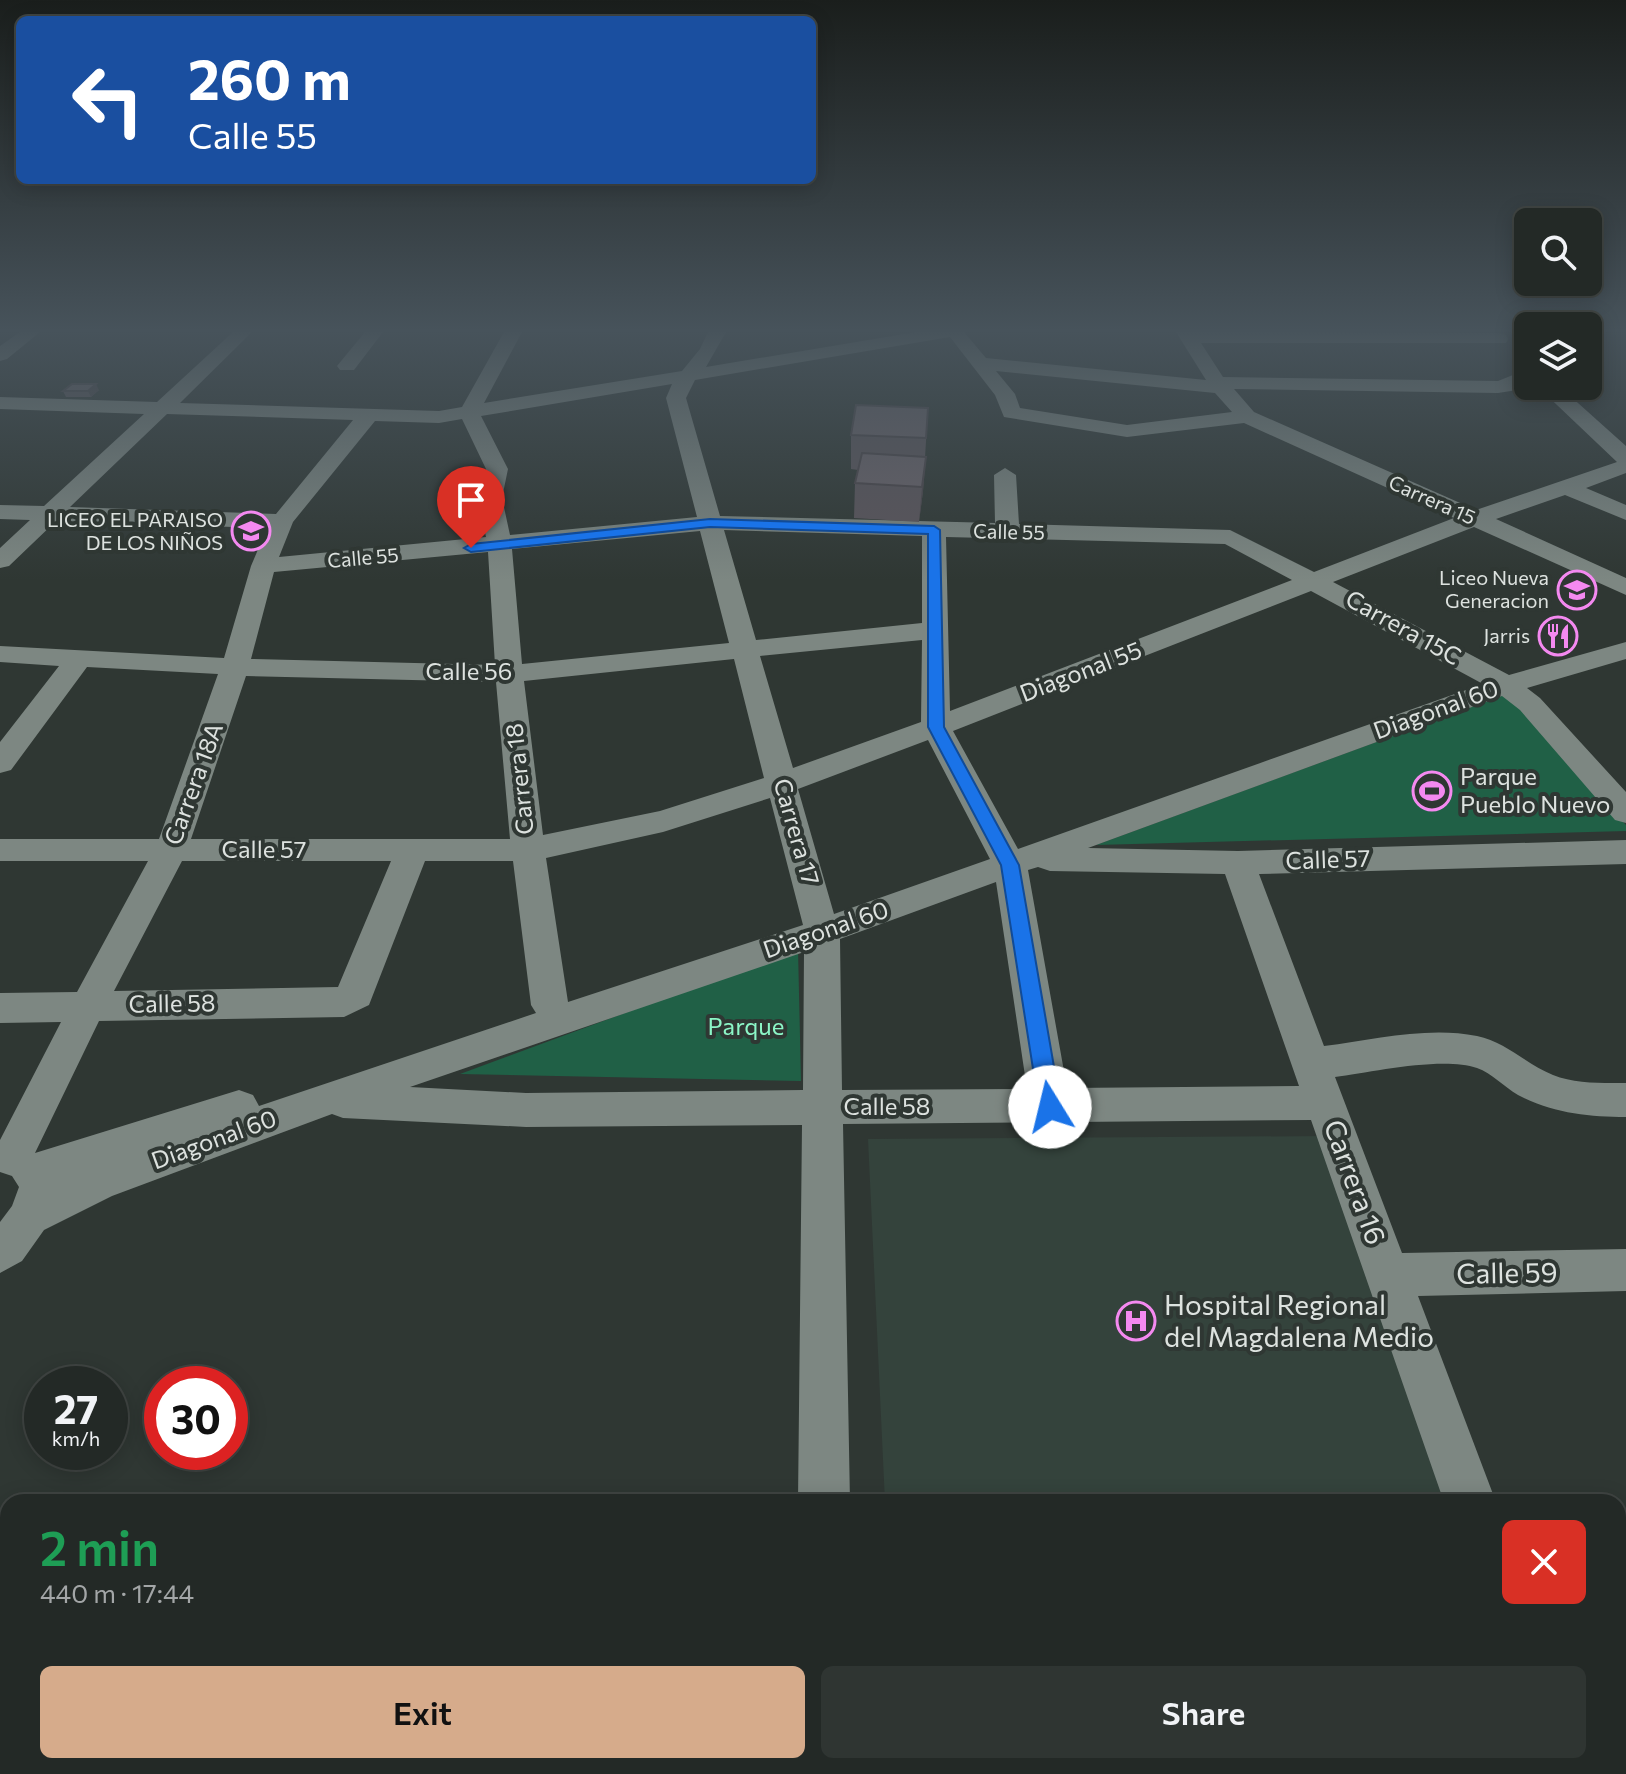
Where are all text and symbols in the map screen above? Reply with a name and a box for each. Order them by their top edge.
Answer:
text: 260 m [188,43,351,112]
icon: left [56,48,160,152]
text: Calle 55 [188,112,317,156]
map controls [1514,208,1602,400]
button: search [1514,208,1602,296]
button: layers [1514,312,1602,400]
pin [437,466,505,548]
street label: Carrera 15 [1385,469,1480,529]
icon: arrive [449,478,493,522]
place label: LICEO EL PARAISO DE LOS NIÑOS [47,507,223,554]
school or university icon: LICEO EL PARAISO DE LOS NIÑOS [230,510,272,552]
street label: Calle 55 [973,518,1045,544]
street label: Calle 55 [326,542,400,572]
place label: Liceo Nueva Generacion [1439,565,1549,612]
school or university icon: Liceo Nueva Generacion [1556,569,1598,611]
street label: Carrera 15C [1341,583,1466,670]
restaurant icon: Jarris [1537,615,1579,657]
place label: Jarris [1484,623,1530,647]
street label: Diagonal 55 [1015,634,1145,707]
street label: Calle 56 [426,656,512,685]
street label: Diagonal 60 [1369,673,1502,745]
street label: Carrera 18A [157,718,228,848]
street label: Carrera 18 [498,722,539,836]
place label: Parque Pueblo Nuevo [1460,761,1610,818]
sports icon: Parque Pueblo Nuevo [1411,770,1453,812]
street label: Carrera 17 [768,775,827,888]
street label: Calle 57 [222,834,306,863]
street label: Calle 57 [1285,843,1371,874]
street label: Diagonal 60 [759,894,892,964]
street label: Calle 58 [128,987,216,1018]
park label: Parque [708,1011,784,1040]
position arrow [1008,1065,1092,1149]
street label: Calle 58 [844,1091,930,1120]
street label: Diagonal 60 [147,1103,280,1175]
street label: Carrera 16 [1318,1115,1394,1249]
street label: Calle 59 [1456,1254,1558,1290]
place label: Hospital Regional del Magdalena Medio [1164,1287,1434,1353]
hospital icon: Hospital Regional del Magdalena Medio [1115,1300,1157,1342]
speed limit sign: 30 [144,1366,248,1470]
text: 27 [54,1383,98,1432]
text: km/h [52,1426,100,1450]
text: 2 min [40,1517,159,1576]
button: close [1502,1520,1586,1604]
text: 440 m · 17:44 [40,1577,194,1608]
button: Exit [40,1666,805,1758]
button: Share [821,1666,1586,1758]

